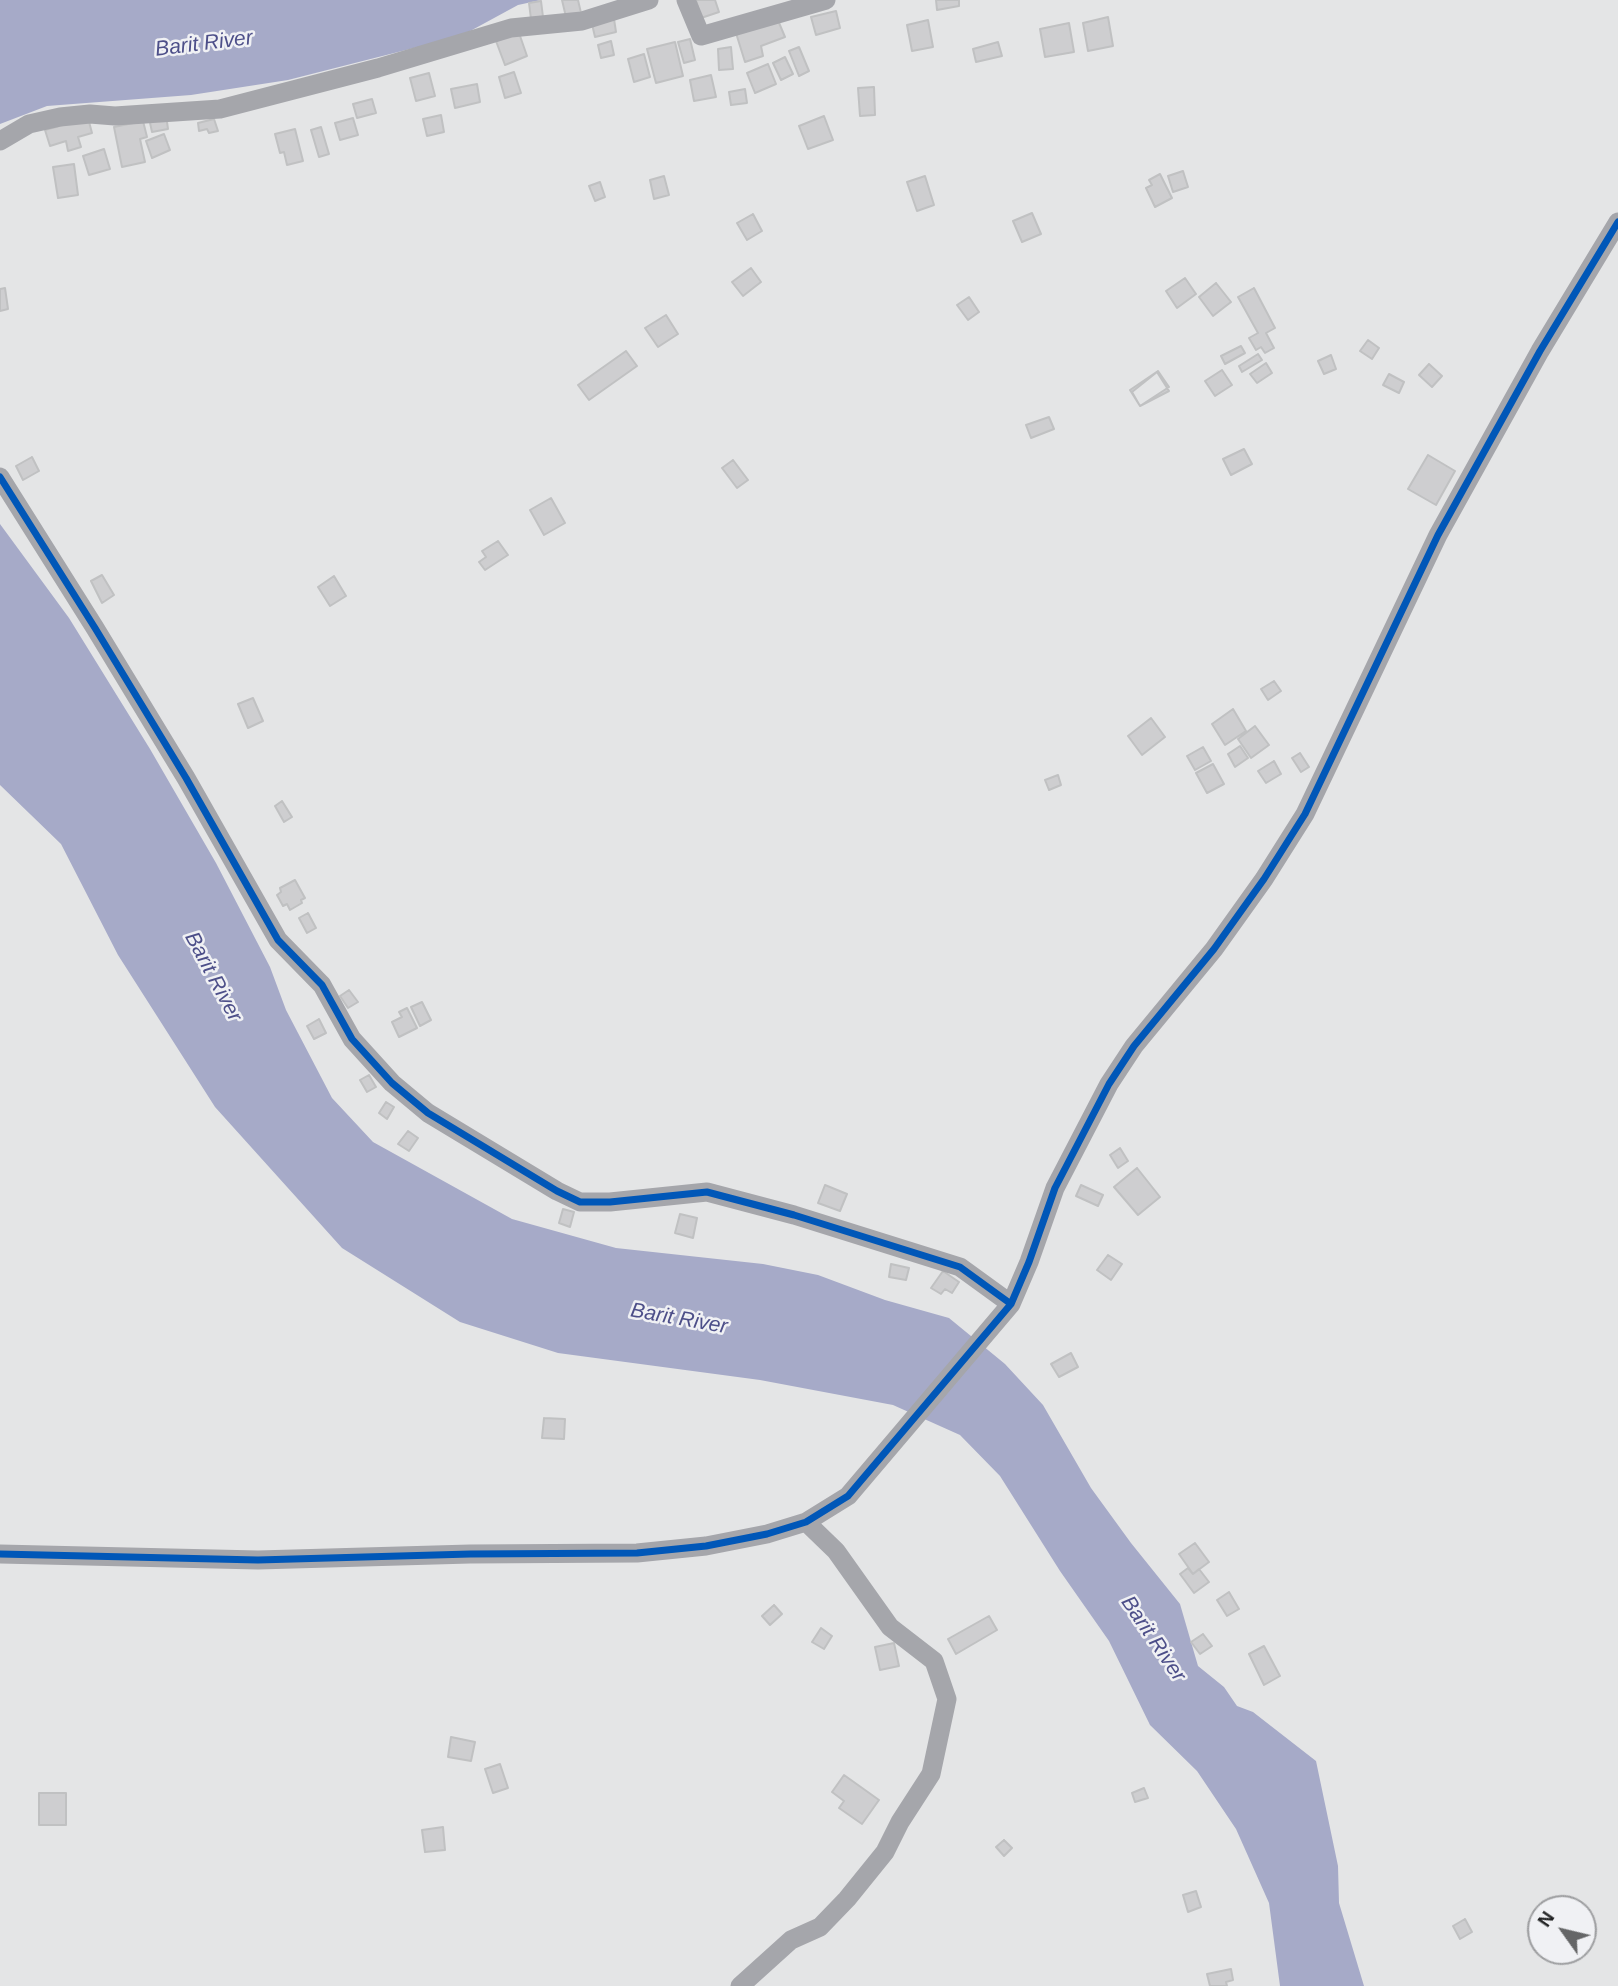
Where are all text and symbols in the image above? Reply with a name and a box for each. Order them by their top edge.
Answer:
water label: Barit River [154,26,254,62]
water label: Barit River [179,928,247,1026]
water label: Barit River [629,1298,729,1340]
water label: Barit River [1115,1591,1191,1687]
north arrow [1527,1895,1597,1965]
text: N [1533,1908,1558,1931]

